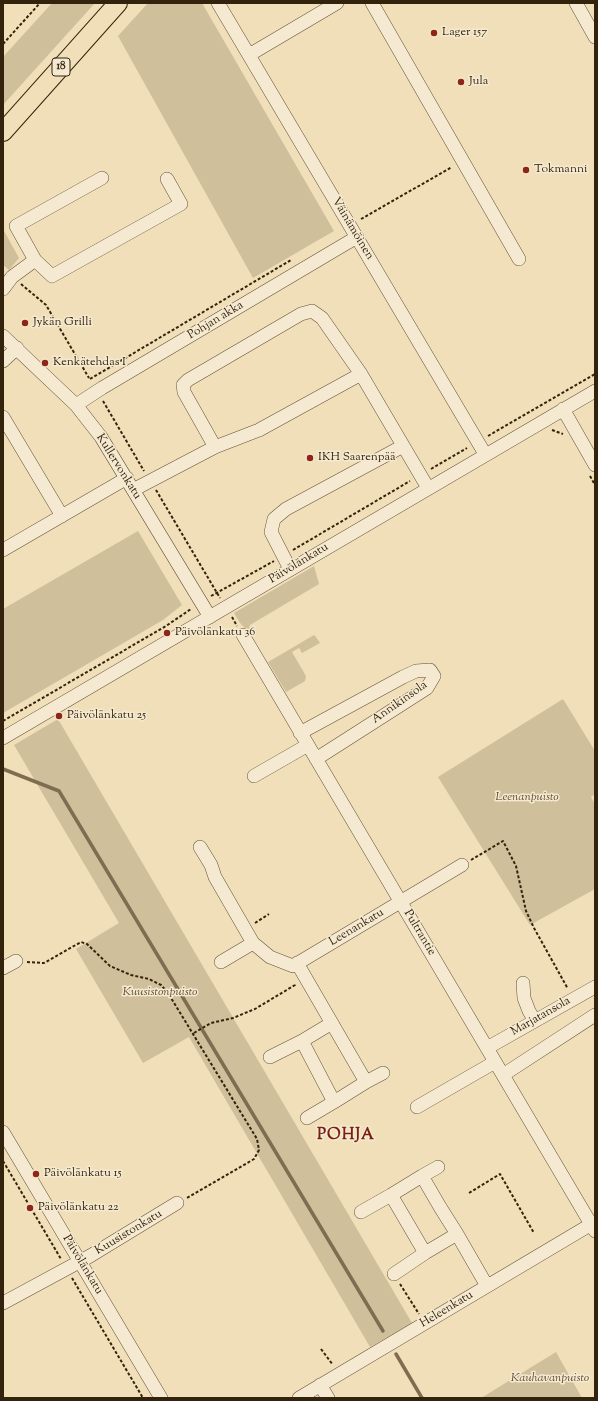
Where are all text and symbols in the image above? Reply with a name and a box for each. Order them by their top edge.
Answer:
place label: Lager 157 [442,26,487,40]
marker: Lager 157 [429,28,439,38]
road number: 18 [52,58,70,76]
place label: Jula [469,75,488,89]
marker: Jula [456,77,466,87]
place label: Tokmanni [534,163,587,177]
marker: Tokmanni [521,165,531,175]
street label: Väinämöinen [328,195,376,263]
street label: Pohjan akka [186,299,246,343]
place label: Jykän Grilli [33,316,92,330]
marker: Jykän Grilli [20,318,30,328]
place label: Kenkätehdas I [53,356,126,370]
marker: Kenkätehdas I [40,358,50,368]
street label: Kullervonkatu [92,432,144,502]
place label: IKH Saarenpää [318,451,396,465]
marker: IKH Saarenpää [305,453,315,463]
street label: Päivölänkatu [267,541,331,587]
place label: Päivölänkatu 36 [175,626,255,640]
marker: Päivölänkatu 36 [162,628,172,638]
street label: Annikinsola [369,679,431,727]
place label: Päivölänkatu 25 [67,709,146,723]
marker: Päivölänkatu 25 [54,711,64,721]
park label: Leenanpuisto [495,791,559,805]
street label: Leenankatu [327,906,387,950]
street label: Pultrantie [400,907,438,959]
park label: Kuusistonpuisto [123,986,197,1000]
street label: Marjatansola [509,994,573,1040]
district label: POHJA [317,1126,375,1146]
place label: Päivölänkatu 15 [44,1167,122,1181]
marker: Päivölänkatu 15 [31,1169,41,1179]
place label: Päivölänkatu 22 [38,1201,119,1215]
marker: Päivölänkatu 22 [25,1203,35,1213]
street label: Kuusistonkatu [93,1207,165,1259]
street label: Päivölänkatu [59,1233,105,1297]
street label: Heleenkatu [418,1289,476,1331]
park label: Kauhavanpuisto [511,1372,589,1386]

